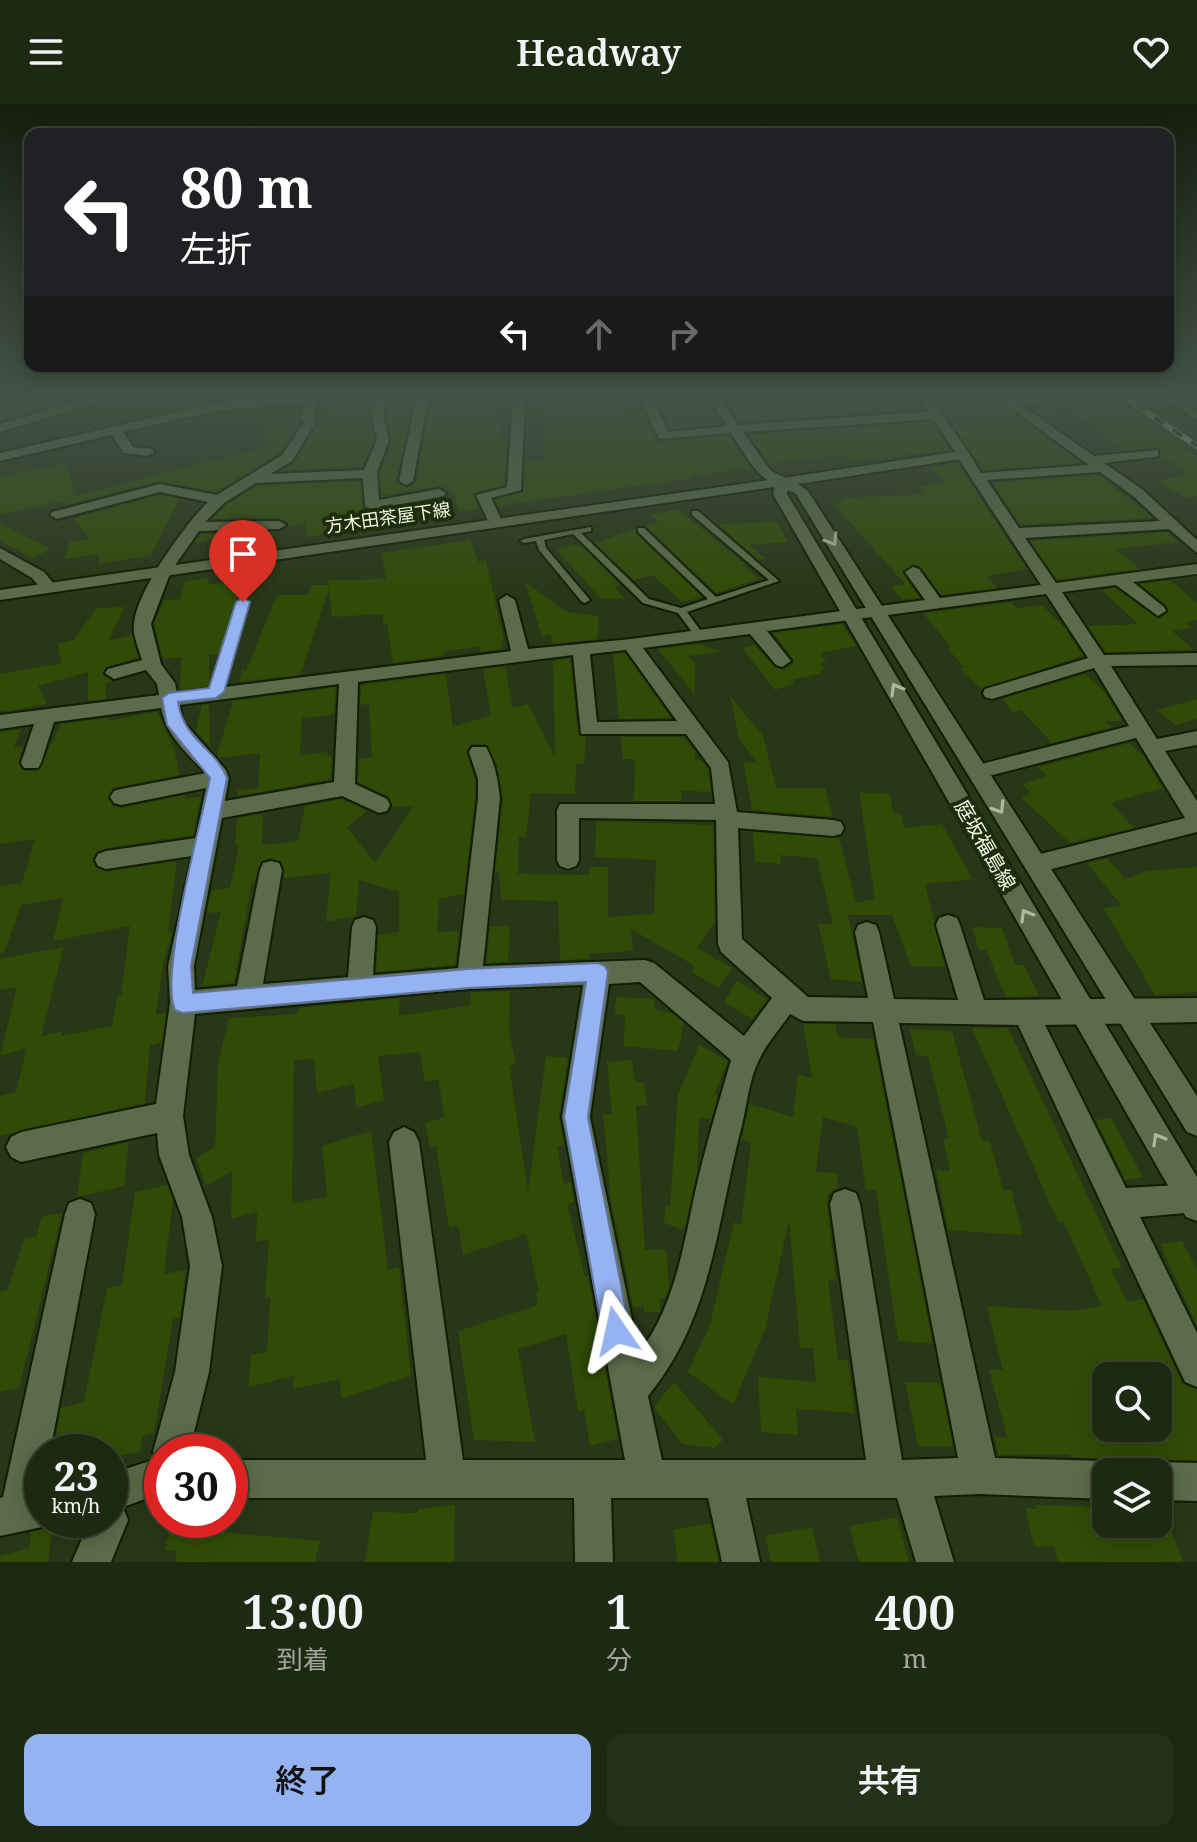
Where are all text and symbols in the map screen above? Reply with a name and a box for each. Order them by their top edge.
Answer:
text: Headway [516,28,681,77]
icon: menu [24,30,68,74]
icon: heart [1129,30,1173,74]
text: 80 m [180,148,313,224]
icon: left [48,160,152,264]
text: 左折 [180,224,252,273]
icon: left [493,312,537,356]
icon: ahead [577,312,621,356]
icon: right [661,312,705,356]
street label: 方木田茶屋下線 [324,496,452,538]
pin [209,520,277,602]
one-way arrow [822,531,837,545]
icon: arrive [221,532,265,576]
one-way arrow [890,684,906,698]
street label: 庭坂福島線 [949,795,1022,895]
one-way arrow [990,799,1005,813]
one-way arrow [1020,909,1035,923]
one-way arrow [1152,1133,1168,1147]
position arrow [574,1289,658,1373]
map controls [1092,1362,1172,1538]
button: search [1092,1362,1172,1442]
speed limit sign: 30 [144,1434,248,1538]
text: 23 [53,1448,99,1503]
button: layers [1092,1458,1172,1538]
text: km/h [51,1492,101,1519]
text: 13:00 [242,1578,364,1643]
text: 1 [606,1578,633,1643]
text: 400 [874,1579,955,1644]
text: m [903,1640,927,1676]
text: 到着 [277,1641,329,1677]
text: 分 [606,1641,632,1677]
button: 終了 [24,1734,591,1826]
button: 共有 [607,1734,1173,1826]

